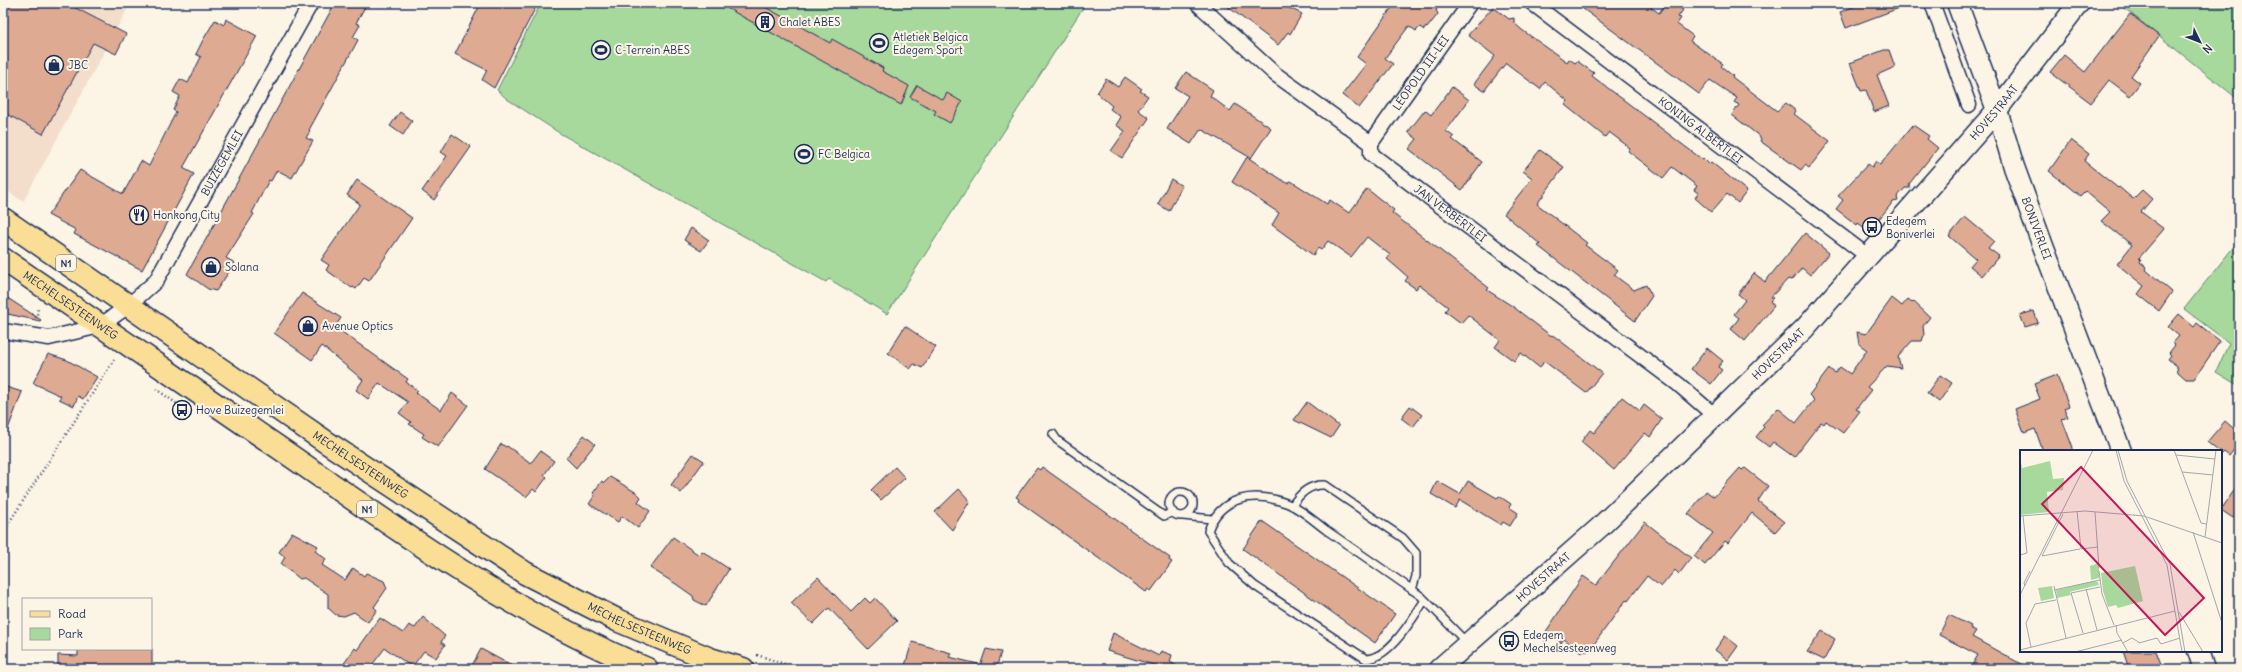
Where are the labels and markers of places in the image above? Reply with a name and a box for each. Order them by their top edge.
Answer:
building icon: Chalet ABES [754,11,776,33]
place label: Chalet ABES [779,15,840,29]
place label: Atletiek Belgica Edegem Sport [893,30,968,57]
sports icon: Atletiek Belgica Edegem Sport [868,32,890,54]
sports icon: C-Terrein ABES [590,39,612,61]
place label: C-Terrein ABES [615,43,690,57]
shop icon: JBC [43,54,65,76]
place label: JBC [68,58,88,72]
sports icon: FC Belgica [793,143,815,165]
place label: FC Belgica [818,147,870,161]
restaurant icon: Honkong City [128,204,150,226]
place label: Honkong City [153,208,220,222]
place label: Edegem Boniverlei [1886,214,1935,241]
bus stop icon: Edegem Boniverlei [1861,216,1883,238]
shop icon: Solana [200,256,222,278]
place label: Solana [225,260,259,274]
shop icon: Avenue Optics [297,315,319,337]
place label: Avenue Optics [322,319,393,333]
bus stop icon: Hove Buizegemlei [171,399,193,421]
place label: Hove Buizegemlei [196,403,284,417]
place label: Edegem Mechelsesteenweg [1523,628,1617,655]
bus stop icon: Edegem Mechelsesteenweg [1498,630,1520,652]

